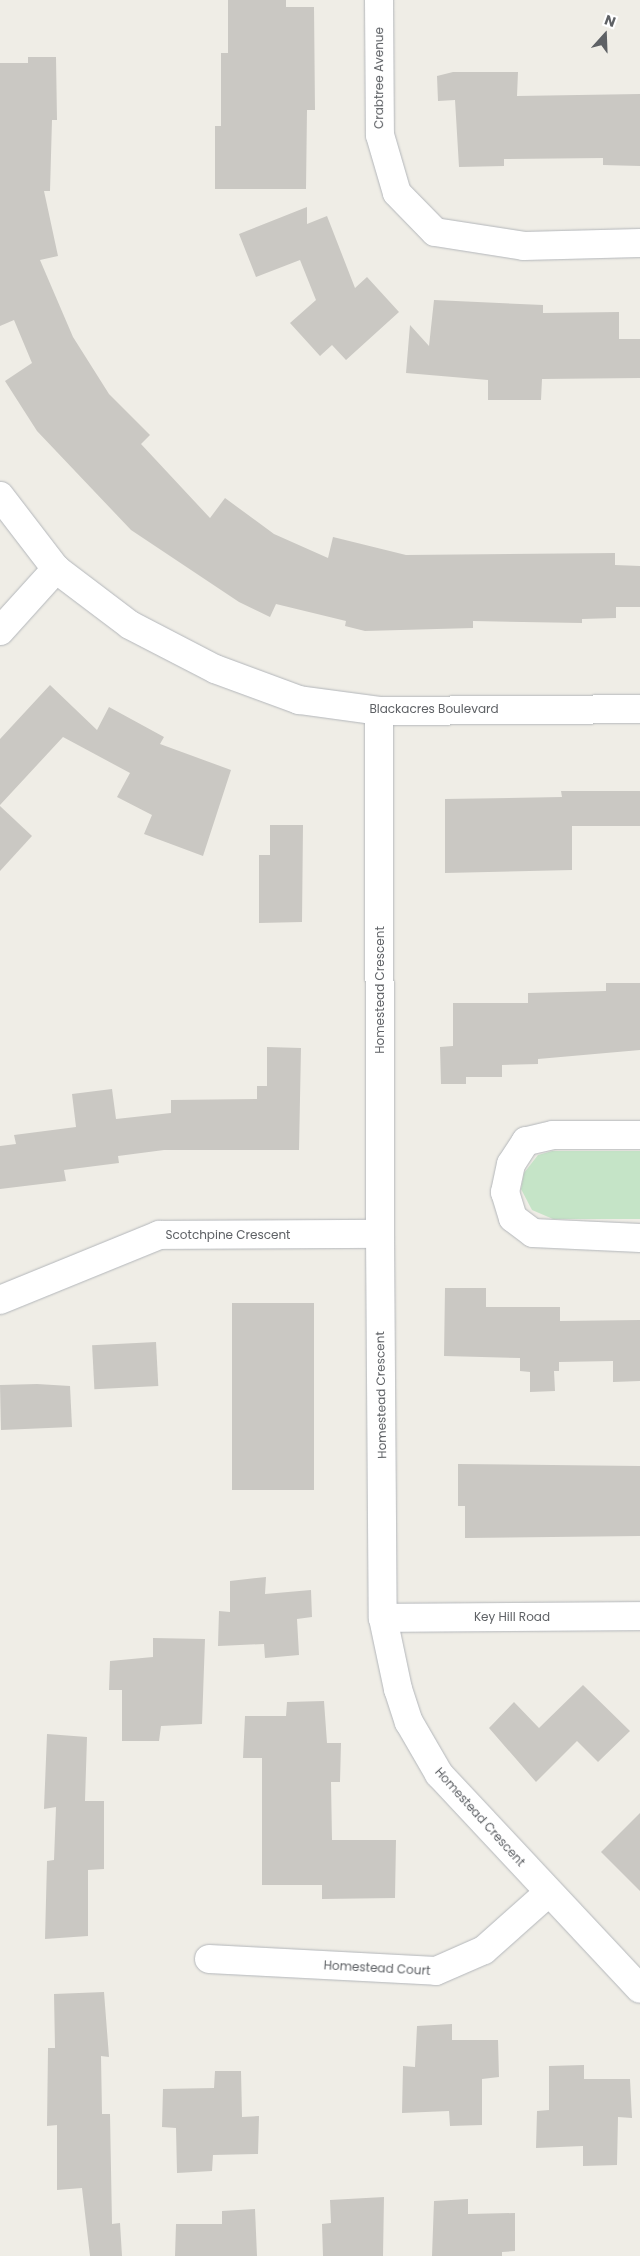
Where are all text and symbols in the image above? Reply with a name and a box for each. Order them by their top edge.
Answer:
north arrow [580,10,630,60]
text: N [602,10,618,32]
street label: Crabtree Avenue [372,27,386,129]
street label: Blackacres Boulevard [369,702,499,716]
street label: Homestead Crescent [373,926,387,1054]
street label: Scotchpine Crescent [166,1228,290,1242]
street label: Homestead Crescent [373,1331,389,1459]
street label: Key Hill Road [474,1610,550,1624]
street label: Homestead Crescent [432,1765,528,1869]
street label: Homestead Court [323,1958,431,1978]

